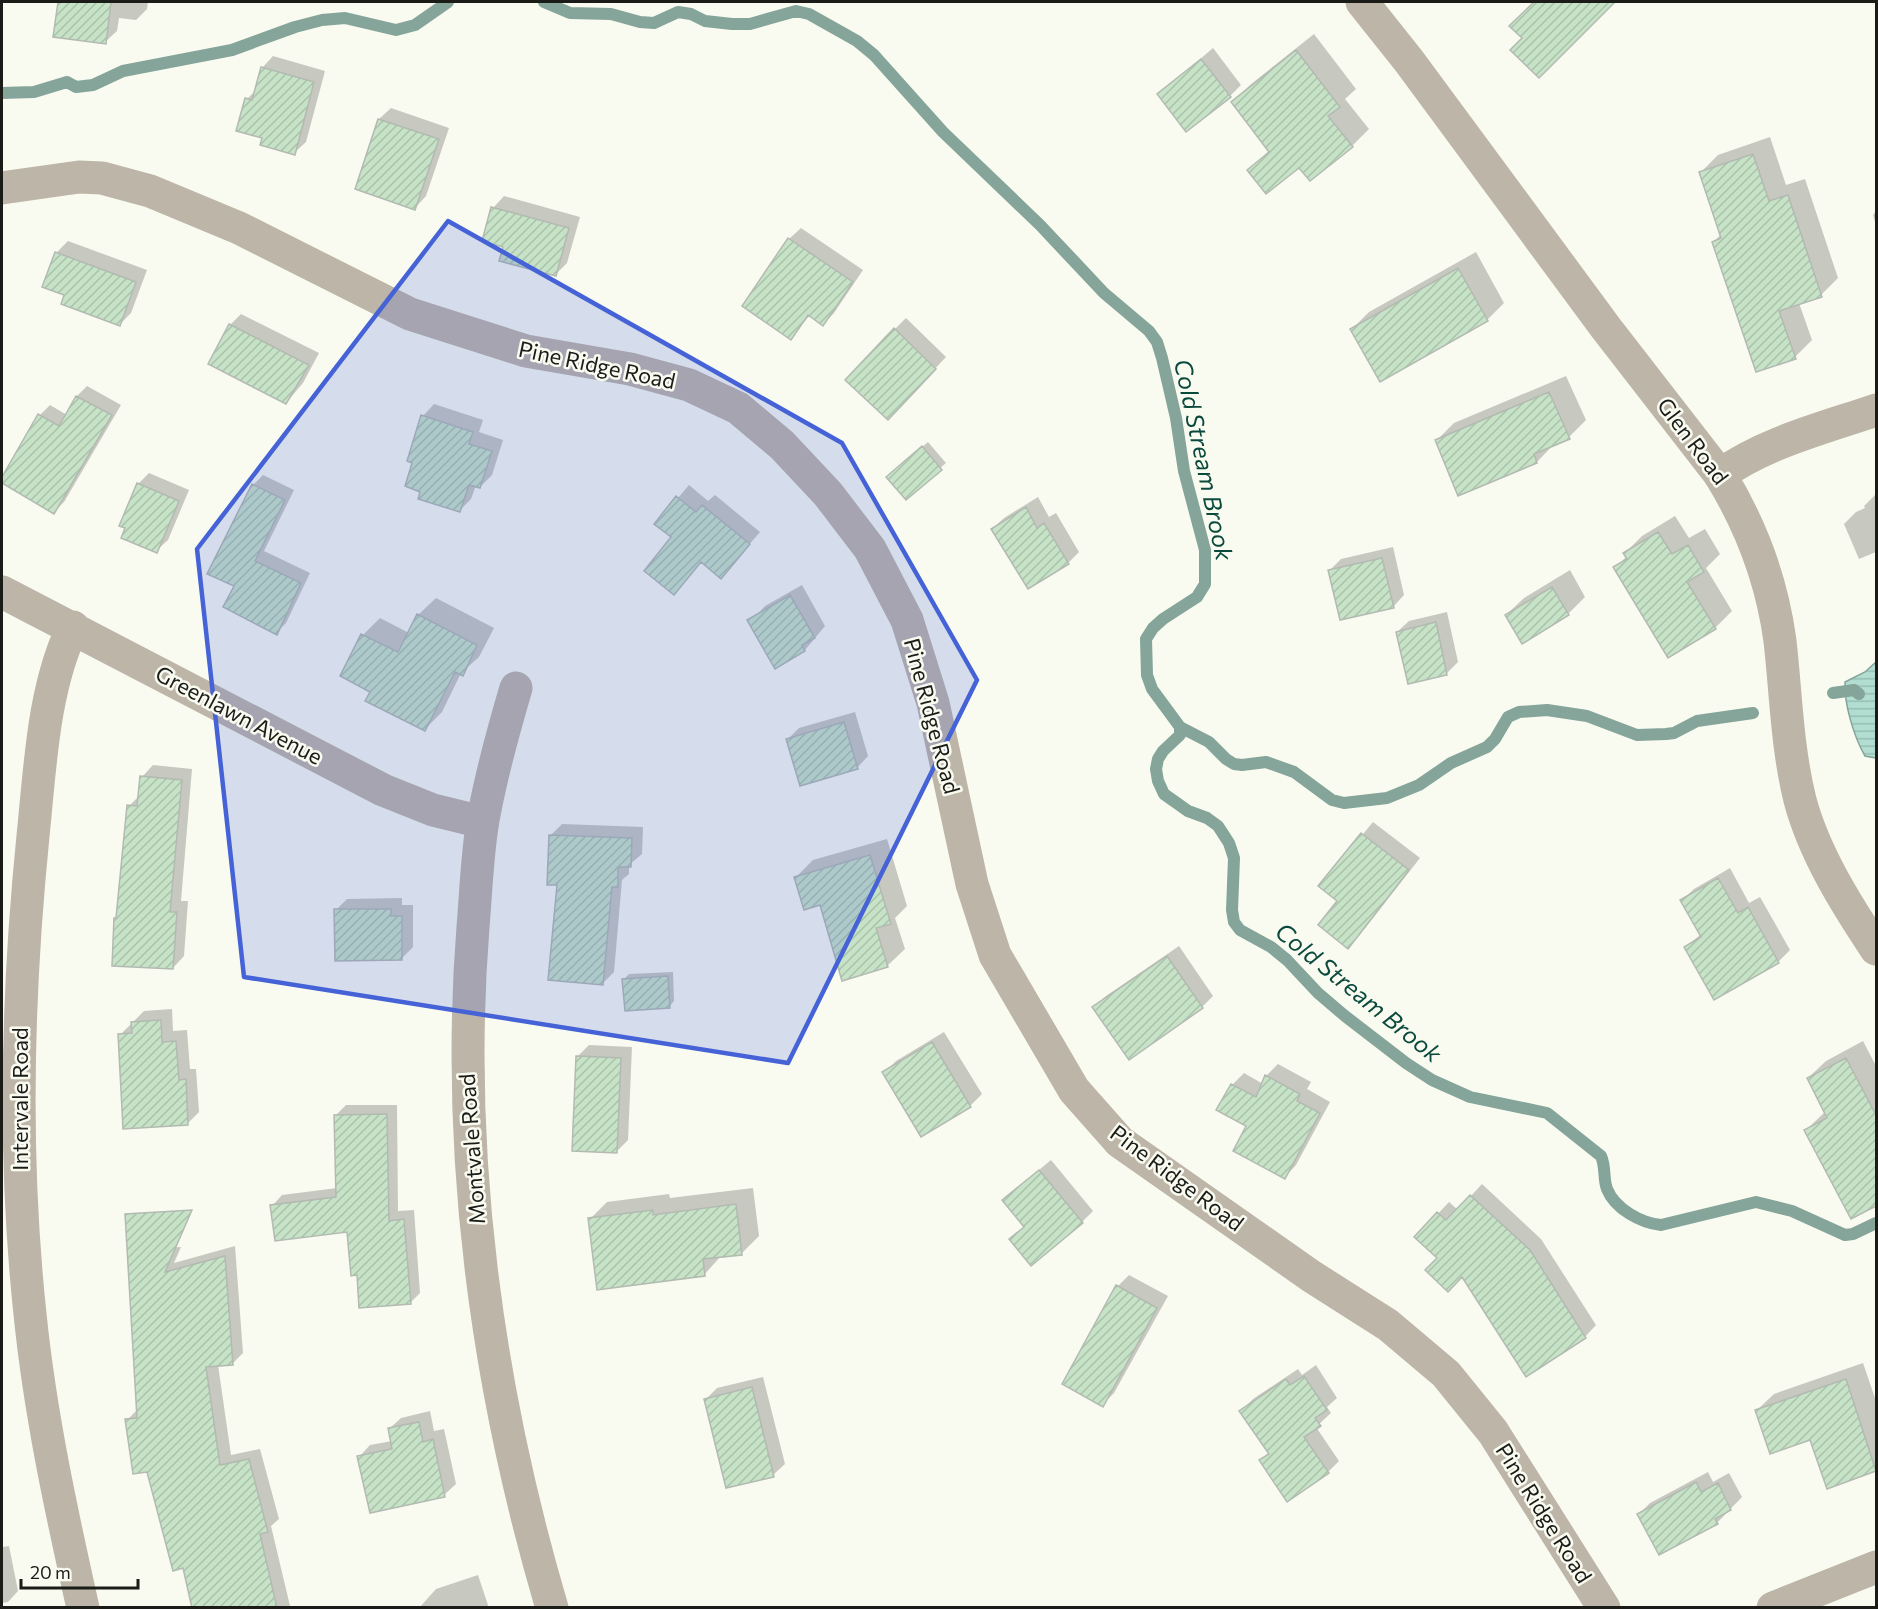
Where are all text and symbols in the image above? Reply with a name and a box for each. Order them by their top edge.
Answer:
street label: Pine Ridge Road [516,335,678,394]
water label: Cold Stream Brook [1169,356,1240,564]
street label: Glen Road [1652,392,1735,489]
street label: Pine Ridge Road [899,635,966,797]
street label: Greenlawn Avenue [151,659,327,770]
water label: Cold Stream Brook [1270,916,1449,1068]
street label: Intervale Road [6,1027,33,1171]
street label: Montvale Road [453,1073,490,1225]
street label: Pine Ridge Road [1105,1119,1249,1236]
street label: Pine Ridge Road [1491,1438,1598,1588]
scale bar [21,1552,138,1590]
text: 20 m [30,1561,71,1583]

